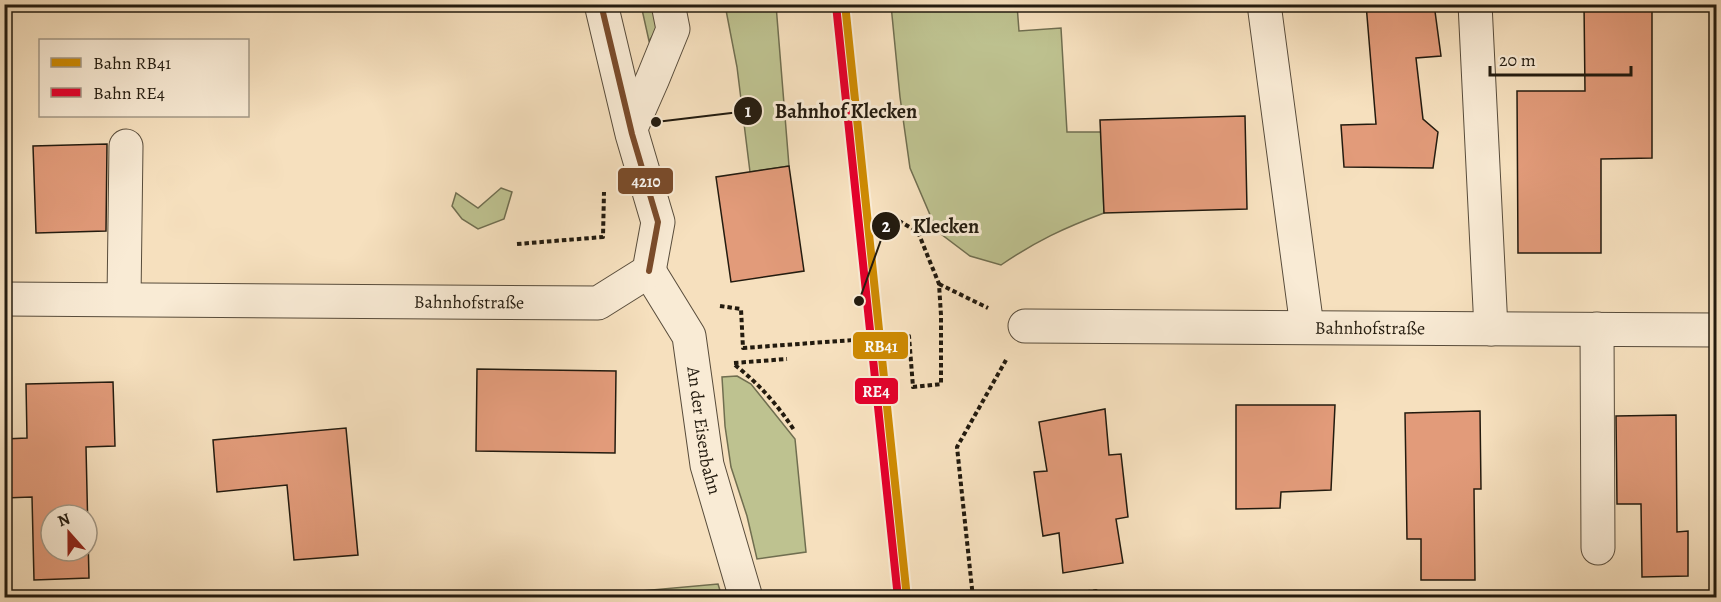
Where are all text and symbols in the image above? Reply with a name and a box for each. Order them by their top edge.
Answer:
legend [39,39,249,117]
scale bar [1490,39,1631,77]
text: 20 m [1499,48,1536,72]
text: Bahn RB41 [93,51,171,75]
text: Bahn RE4 [93,81,165,105]
callout: Bahnhof Klecken [733,92,930,130]
text: Bahnhof Klecken [775,98,917,125]
text: 1 [745,99,752,123]
line badge: 4210 [617,167,674,195]
text: 4210 [631,171,661,193]
callout: Klecken [871,207,992,245]
text: Klecken [913,213,979,240]
text: 2 [882,214,891,238]
street label: Bahnhofstraße [414,290,524,315]
street label: Bahnhofstraße [1315,316,1425,340]
line badge: RB41 [852,331,909,360]
text: RB41 [864,336,898,358]
street label: An der Eisenbahn [681,364,727,497]
line badge: RE4 [854,377,899,405]
text: RE4 [862,381,890,403]
north arrow [39,503,99,563]
text: N [55,507,74,532]

